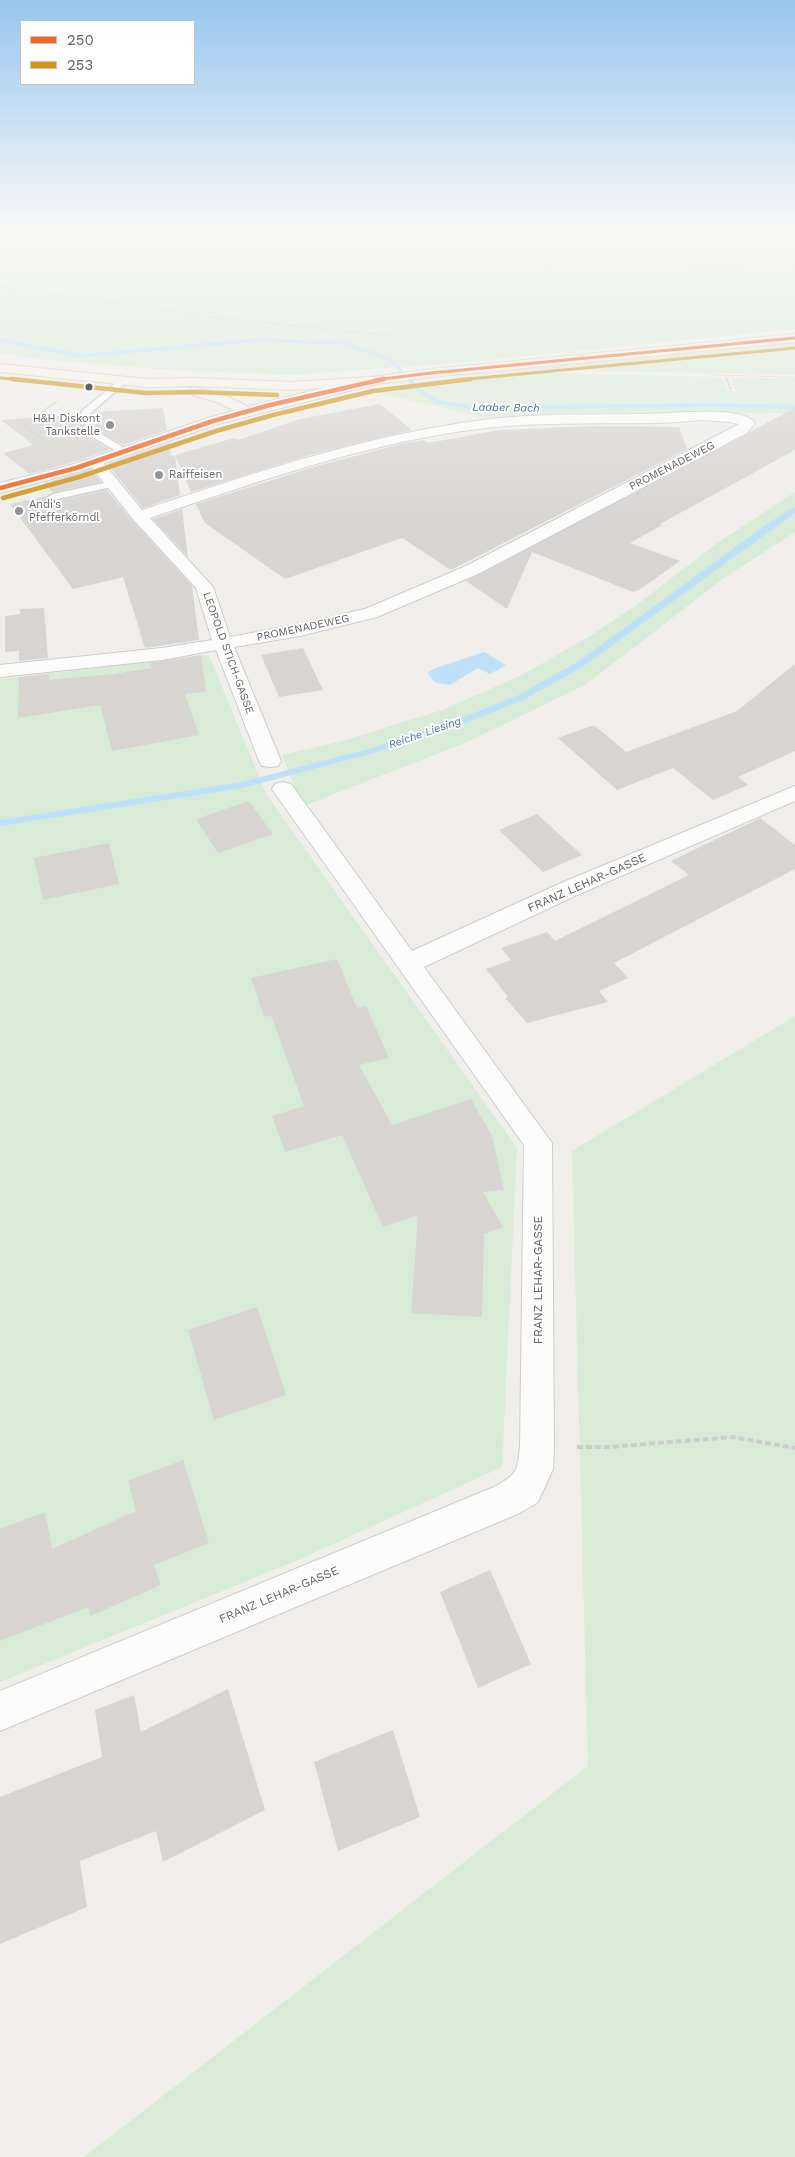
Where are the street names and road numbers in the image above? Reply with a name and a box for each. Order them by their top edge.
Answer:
street label: PROMENADEWEG [627,439,717,493]
street label: LEOPOLD STICH-GASSE [200,590,256,716]
street label: PROMENADEWEG [256,612,350,644]
street label: FRANZ LEHAR-GASSE [525,850,649,916]
street label: FRANZ LEHAR-GASSE [531,1216,545,1344]
street label: FRANZ LEHAR-GASSE [217,1563,341,1627]

